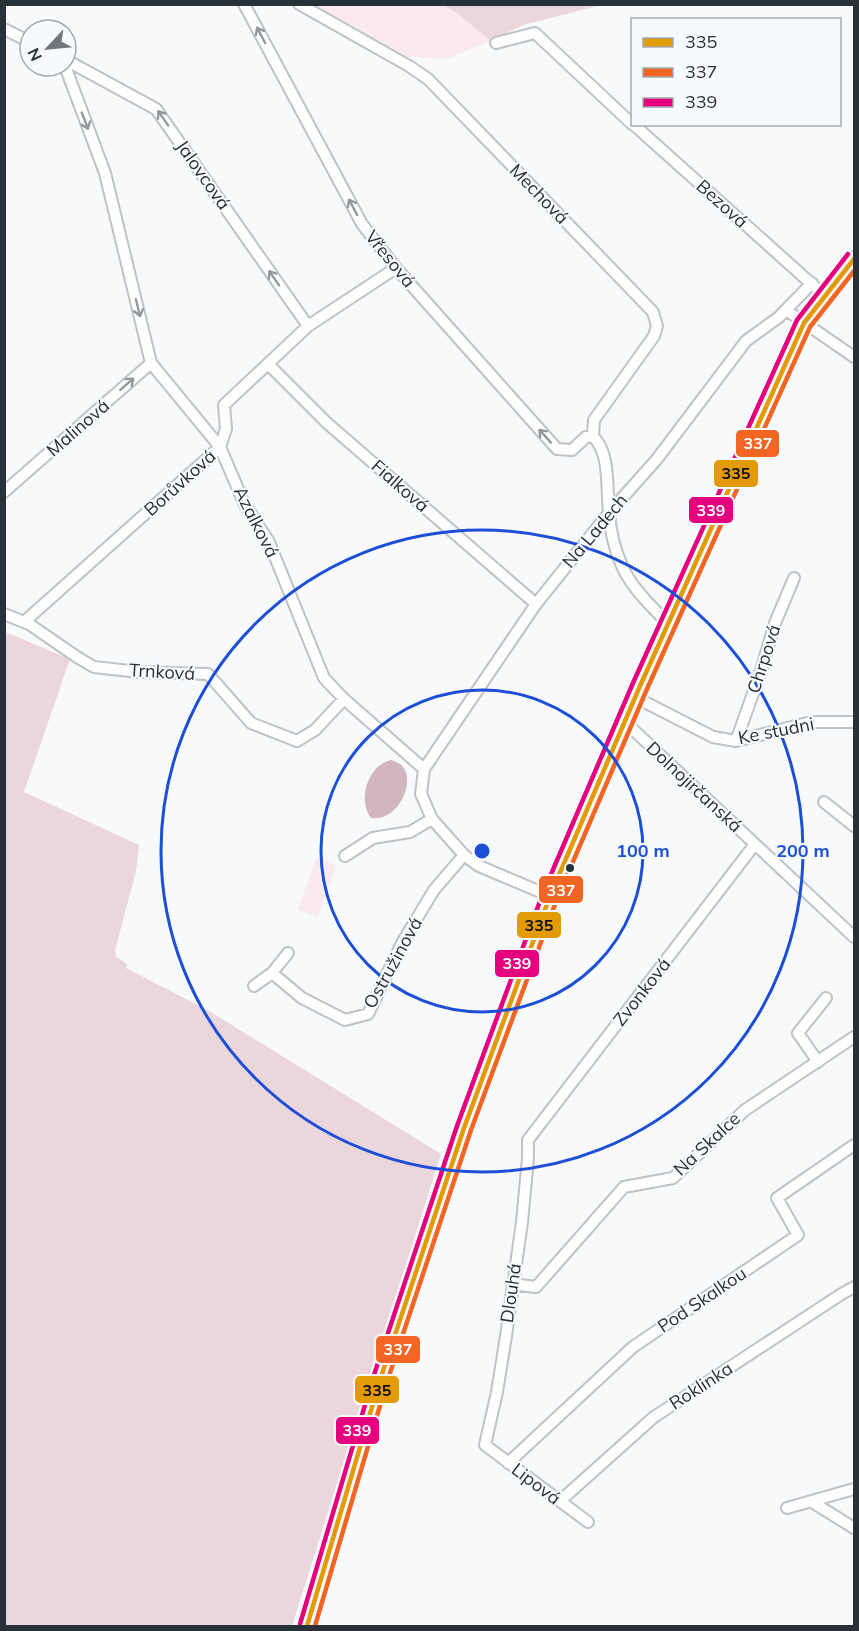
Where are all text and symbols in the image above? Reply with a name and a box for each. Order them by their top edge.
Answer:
north arrow [18,18,78,78]
legend [631,18,841,126]
one-way arrow [254,26,266,44]
text: 335 [685,30,718,53]
text: N [23,45,46,64]
text: 337 [685,60,717,83]
text: 339 [685,90,717,113]
one-way arrow [81,111,92,130]
one-way arrow [157,111,169,127]
street label: Jalovcová [171,135,236,214]
street label: Mechová [505,159,574,229]
street label: Bezová [692,174,753,233]
one-way arrow [347,198,358,216]
street label: Vřesová [360,225,420,292]
one-way arrow [268,271,280,287]
one-way arrow [132,299,144,318]
one-way arrow [119,377,134,391]
street label: Malinová [41,394,114,461]
one-way arrow [538,429,552,444]
line badge: 337 [735,429,780,458]
text: 337 [744,433,772,453]
street label: Borůvková [139,444,220,521]
street label: Fialková [367,454,434,517]
line badge: 335 [713,459,759,488]
text: 335 [722,463,751,483]
street label: Azalková [229,482,284,561]
street label: Na Ladech [557,489,632,572]
line badge: 339 [688,496,734,524]
text: 339 [697,500,725,520]
street label: Chrpová [742,622,785,696]
street label: Trnková [128,658,196,685]
street label: Ke studni [736,712,816,749]
street label: Dolnojirčanská [642,736,747,837]
text: 100 m [616,839,670,862]
text: 200 m [776,839,830,862]
centre of rings [472,841,492,861]
unlabelled marker [564,862,576,874]
line badge: 337 [538,875,584,904]
text: 337 [547,880,575,900]
line badge: 335 [516,911,562,939]
street label: Ostružinová [358,913,427,1012]
text: 335 [525,915,554,935]
line badge: 339 [494,949,540,978]
text: 339 [503,953,531,973]
street label: Zvonková [608,953,675,1030]
street label: Na Skalce [668,1107,745,1180]
street label: Pod Skalkou [653,1261,751,1338]
street label: Dlouhá [495,1262,526,1324]
line badge: 337 [375,1335,421,1364]
text: 337 [384,1339,412,1359]
street label: Roklinka [665,1357,737,1415]
line badge: 335 [354,1375,400,1404]
text: 335 [363,1380,392,1400]
line badge: 339 [335,1416,380,1445]
text: 339 [343,1420,371,1440]
street label: Lipová [507,1458,565,1509]

